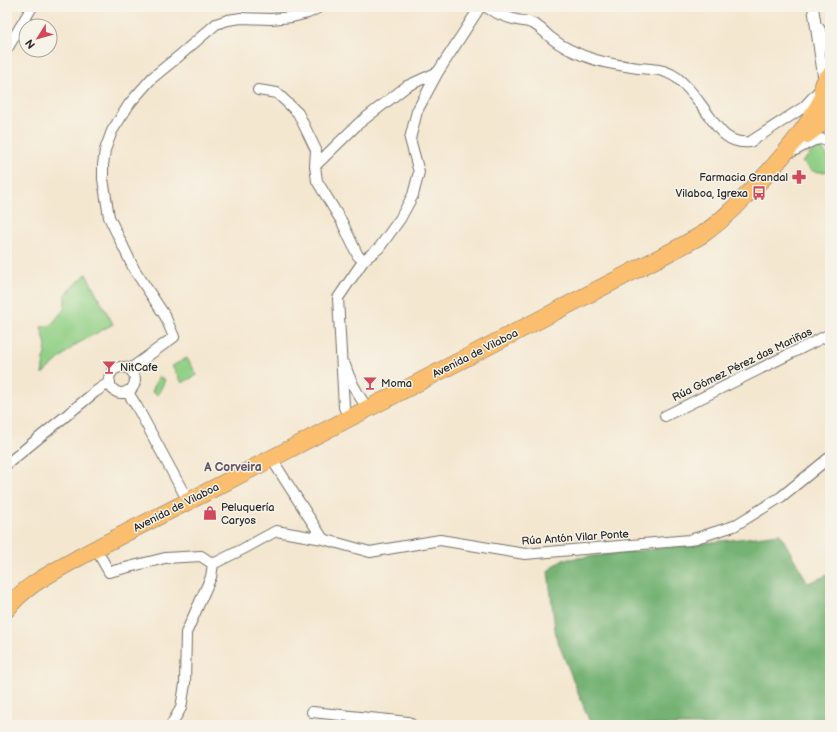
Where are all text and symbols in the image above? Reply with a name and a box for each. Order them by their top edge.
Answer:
north arrow [18,18,58,58]
text: N [23,37,38,51]
pharmacy icon: Farmacia Grandal [791,169,807,185]
place label: Farmacia Grandal [699,171,788,184]
bus stop icon: Vilaboa, Igrexa [751,185,767,201]
place label: Vilaboa, Igrexa [675,187,748,200]
street label: Rúa Gómez Pérez das Mariñas [670,325,815,404]
street label: Avenida de Vilaboa [430,326,520,381]
bar icon: NitCafe [101,359,117,375]
place label: NitCafe [120,361,158,374]
bar icon: Moma [362,375,378,391]
place label: Moma [381,377,412,390]
district label: A Corveira [203,460,262,475]
street label: Avenida de Vilaboa [131,480,221,535]
place label: Peluquería Caryos [221,501,274,527]
shop icon: Peluquería Caryos [202,505,218,521]
street label: Rúa Antón Vilar Ponte [521,527,630,548]

